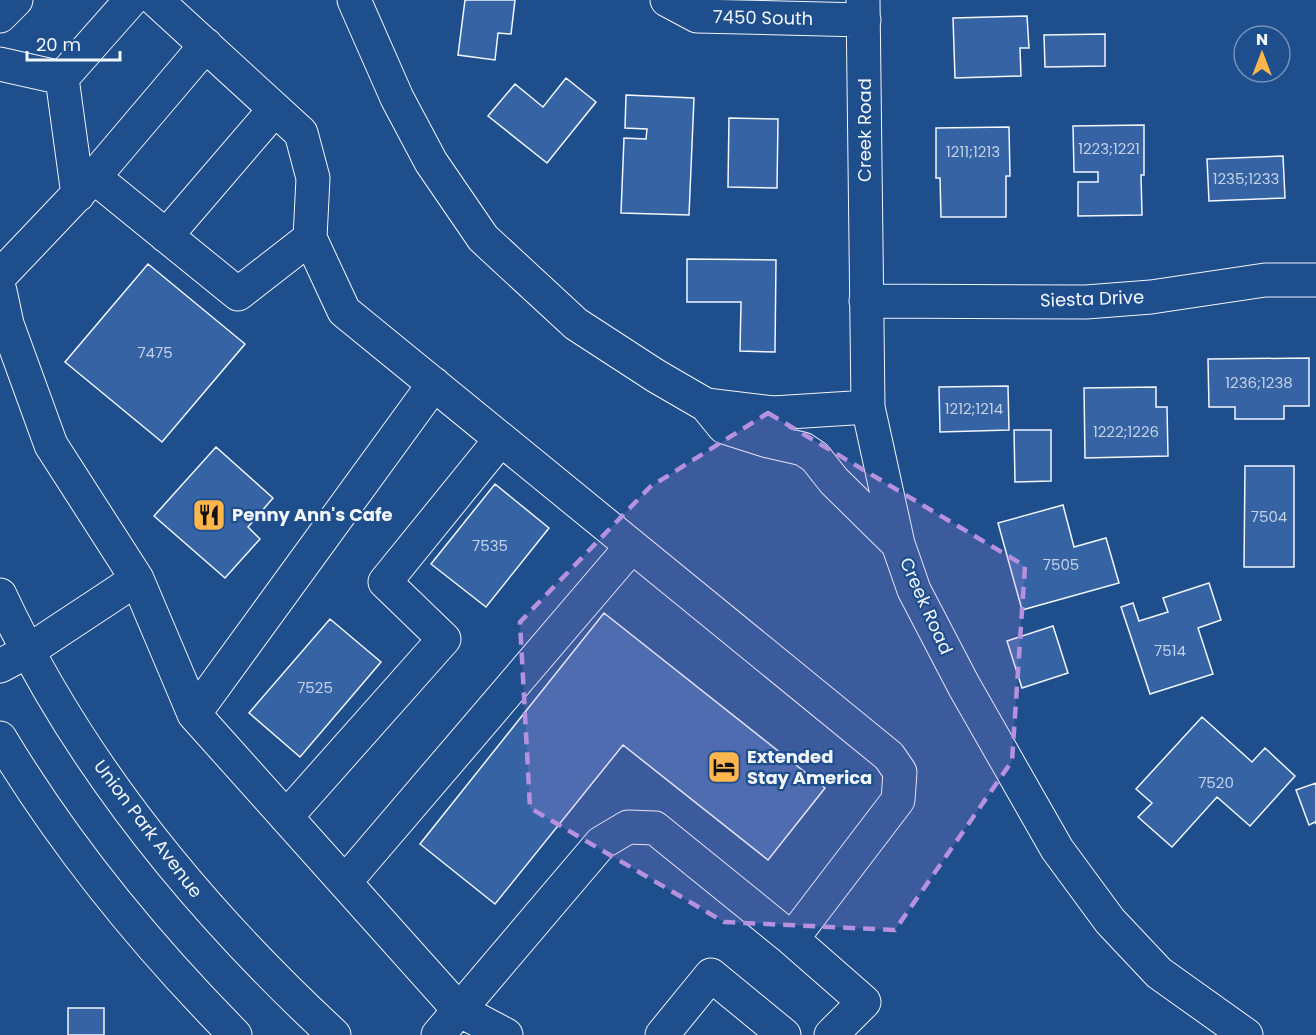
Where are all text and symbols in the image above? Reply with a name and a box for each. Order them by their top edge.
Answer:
street label: 7450 South [713,4,813,31]
scale bar [27,24,120,62]
north arrow [1232,24,1292,84]
text: N [1256,28,1268,51]
text: 20 m [36,32,81,57]
street label: Creek Road [852,78,877,182]
house number: 1223;1221 [1078,138,1140,159]
house number: 1211;1213 [946,141,1000,162]
house number: 1235;1233 [1213,168,1279,189]
street label: Siesta Drive [1039,284,1144,313]
house number: 7475 [137,342,173,363]
house number: 1236;1238 [1225,372,1293,393]
house number: 1212;1214 [945,398,1003,419]
house number: 1222;1226 [1093,421,1159,442]
restaurant icon: Penny Ann's Cafe [191,497,227,533]
place label: Penny Ann's Cafe [232,502,393,527]
house number: 7504 [1251,506,1287,527]
house number: 7535 [472,535,508,556]
street label: Creek Road [894,553,959,658]
house number: 7505 [1043,554,1079,575]
house number: 7514 [1154,640,1186,661]
house number: 7525 [297,677,333,698]
place label: Extended Stay America [747,744,872,790]
hotel icon: Extended Stay America [706,749,742,785]
street label: Union Park Avenue [88,755,209,903]
house number: 7520 [1198,772,1234,793]

